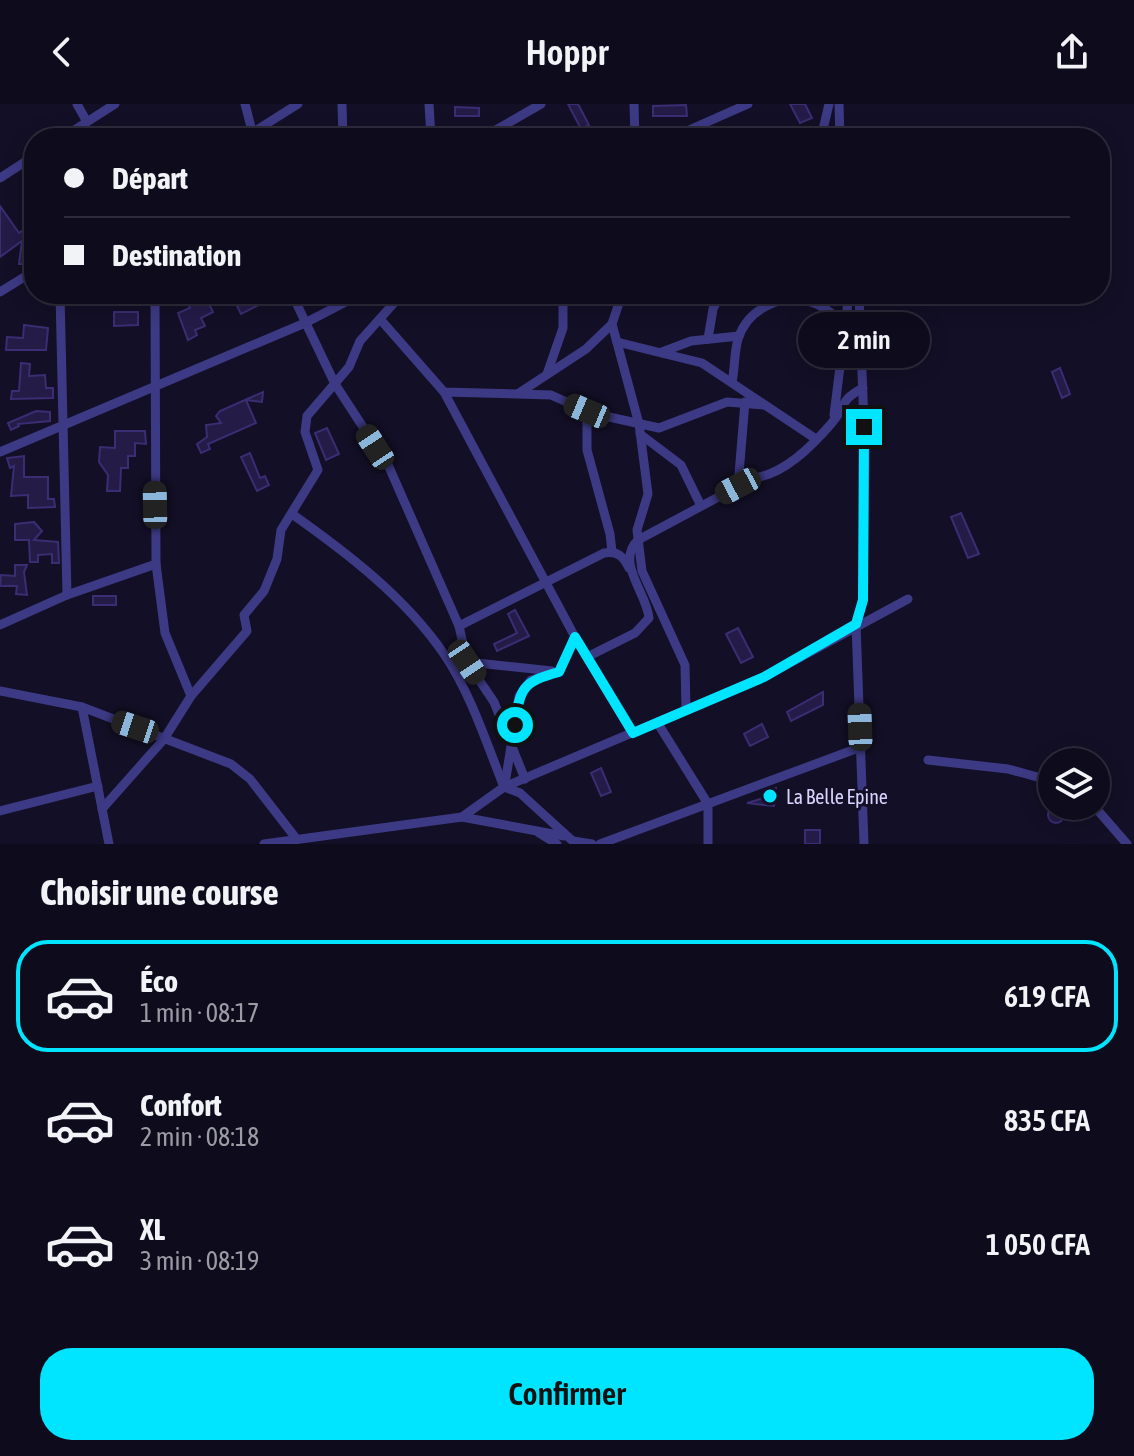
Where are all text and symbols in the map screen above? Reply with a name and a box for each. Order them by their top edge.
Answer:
icon: back [40,30,84,74]
icon: share [1050,30,1094,74]
text: Hoppr [526,31,608,73]
text: Départ [112,161,188,195]
text: Destination [112,238,241,272]
callout: 2 min [798,311,930,367]
text: 2 min [837,325,891,355]
car [560,391,614,431]
route end [846,409,882,445]
car [352,420,398,474]
car [711,464,765,508]
car [143,481,167,529]
car [444,635,490,689]
car [847,703,873,751]
route start [497,707,533,743]
car [108,708,162,746]
map controls [1038,748,1110,820]
button: layers [1038,748,1110,820]
place label: La Belle Epine [786,785,888,808]
marker: La Belle Epine [761,787,779,805]
text: Choisir une course [40,871,279,913]
icon: car [44,960,116,1032]
text: Éco [140,964,178,998]
text: 619 CFA [1004,979,1090,1013]
text: 1 min · 08:17 [140,998,259,1028]
icon: car [44,1084,116,1156]
text: Confort [140,1088,222,1122]
text: 835 CFA [1004,1103,1090,1137]
text: 2 min · 08:18 [140,1122,259,1152]
icon: car [44,1208,116,1280]
text: XL [140,1212,165,1246]
text: 1 050 CFA [986,1227,1090,1261]
text: 3 min · 08:19 [140,1246,259,1276]
button: Confirmer [40,1348,1094,1440]

